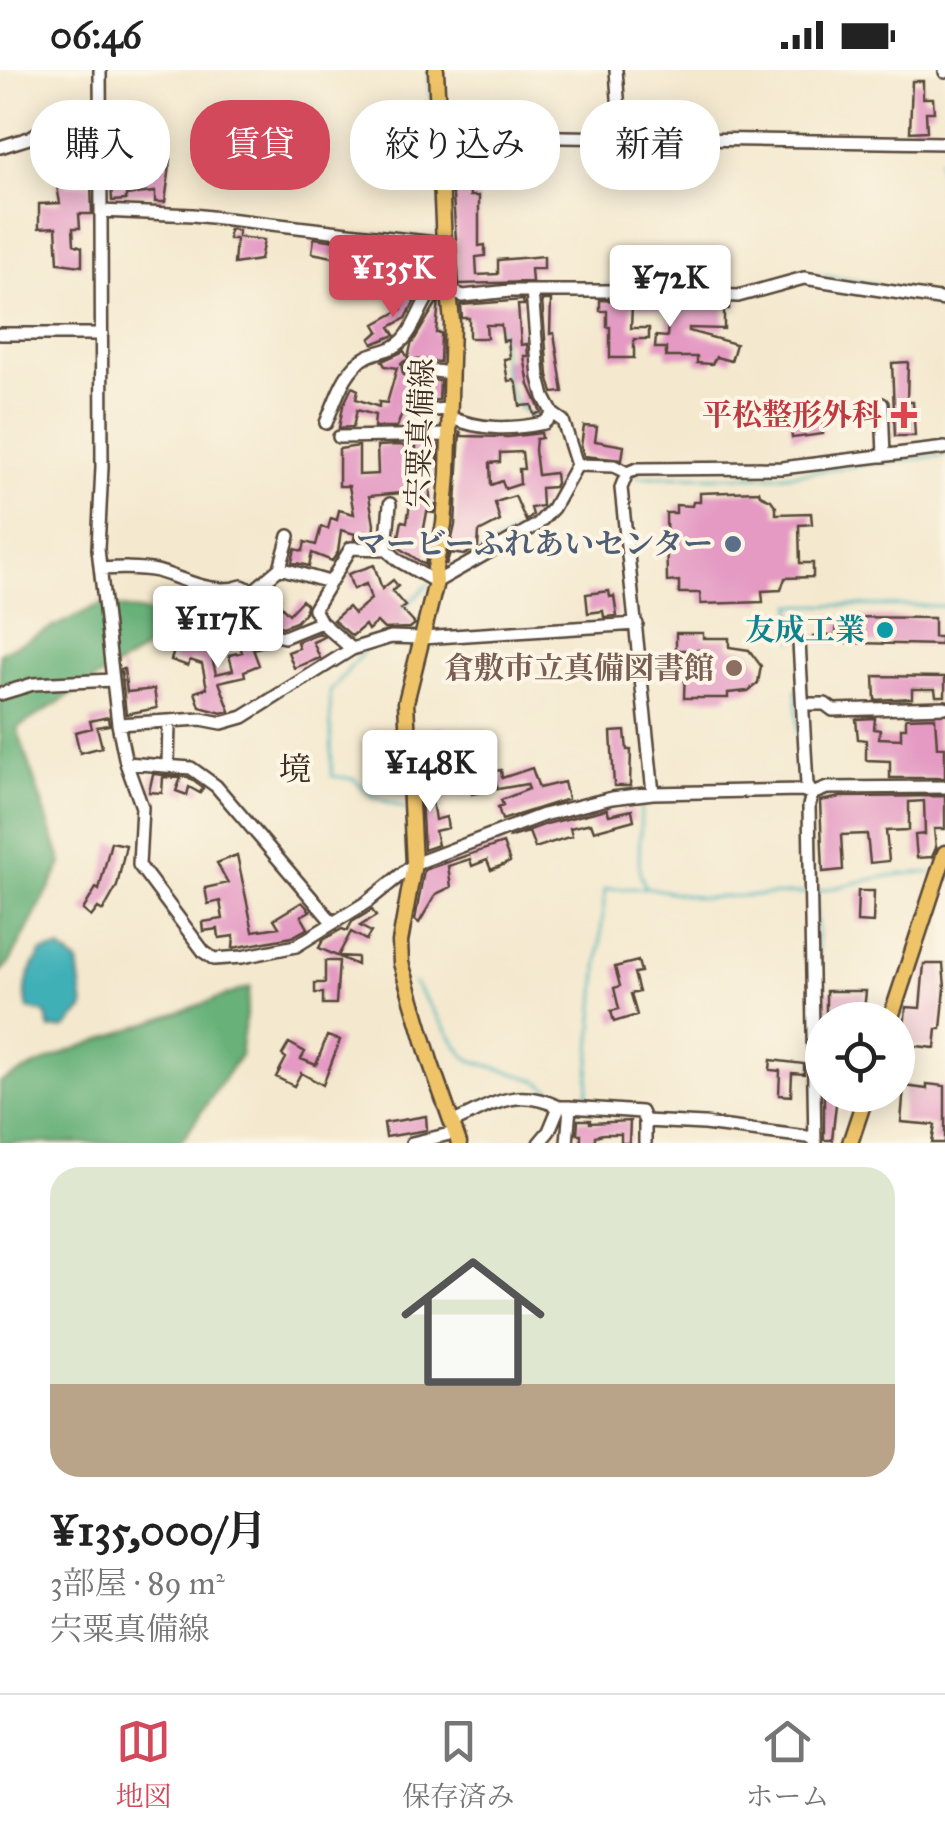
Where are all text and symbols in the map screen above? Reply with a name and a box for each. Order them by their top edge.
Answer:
text: 06:46 [50,12,142,58]
chip: 購入 [30,100,170,190]
chip: 賃貸 [190,100,330,190]
chip: 絞り込み [350,100,560,190]
chip: 新着 [580,100,720,190]
pin: ¥135K [323,235,463,320]
pin: ¥72K [611,245,729,330]
text: ¥135K [351,248,435,287]
text: ¥72K [632,258,708,297]
street label: 宍粟真備線 [399,357,441,509]
place label: 平松整形外科 [702,397,882,433]
marker: 平松整形外科 [891,402,917,428]
place label: マービーふれあいセンター [356,526,713,562]
marker: マービーふれあいセンター [722,533,744,555]
pin: ¥117K [148,586,288,671]
text: ¥117K [175,599,261,638]
place label: 友成工業 [745,612,865,648]
marker: 友成工業 [874,619,896,641]
place label: 倉敷市立真備図書館 [444,650,714,686]
marker: 倉敷市立真備図書館 [723,657,745,679]
pin: ¥148K [360,730,500,815]
text: ¥148K [384,743,476,782]
district label: 境 [279,750,311,789]
map controls [805,1002,915,1112]
button: locate [805,1002,915,1112]
icon: home [383,1232,563,1412]
text: ¥135,000/月 [50,1505,267,1557]
text: 3部屋 · 89 m² [50,1564,225,1603]
text: 宍粟真備線 [50,1610,210,1649]
tab: 地図 [115,1714,172,1814]
tab: 保存済み [402,1714,515,1814]
tab: ホーム [745,1714,830,1814]

